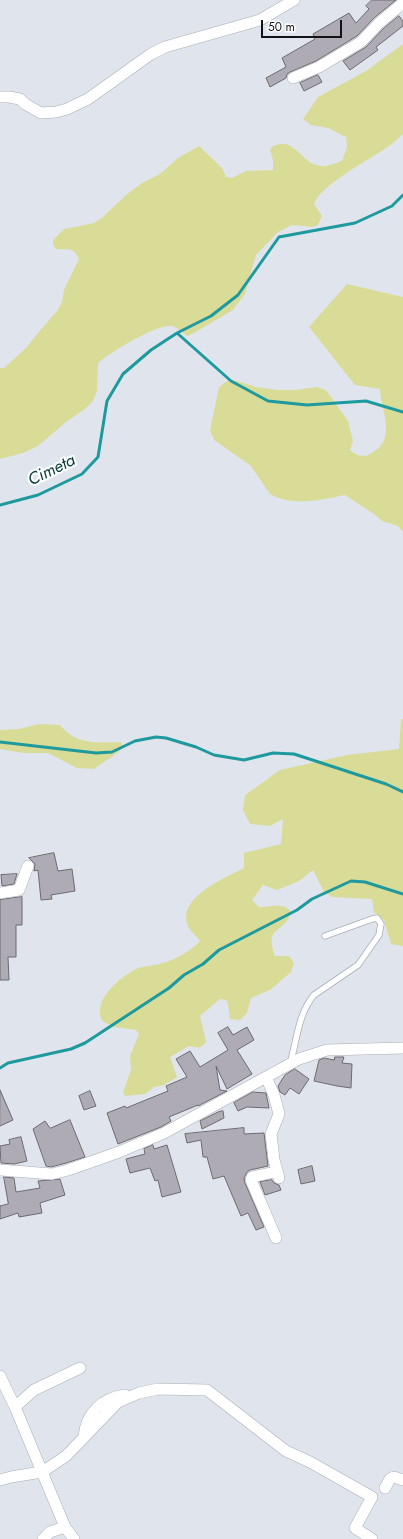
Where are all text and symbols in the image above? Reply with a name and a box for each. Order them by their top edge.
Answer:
scale bar [263,12,344,38]
text: 50 m [268,18,295,36]
water label: Cimeta [25,451,79,491]

